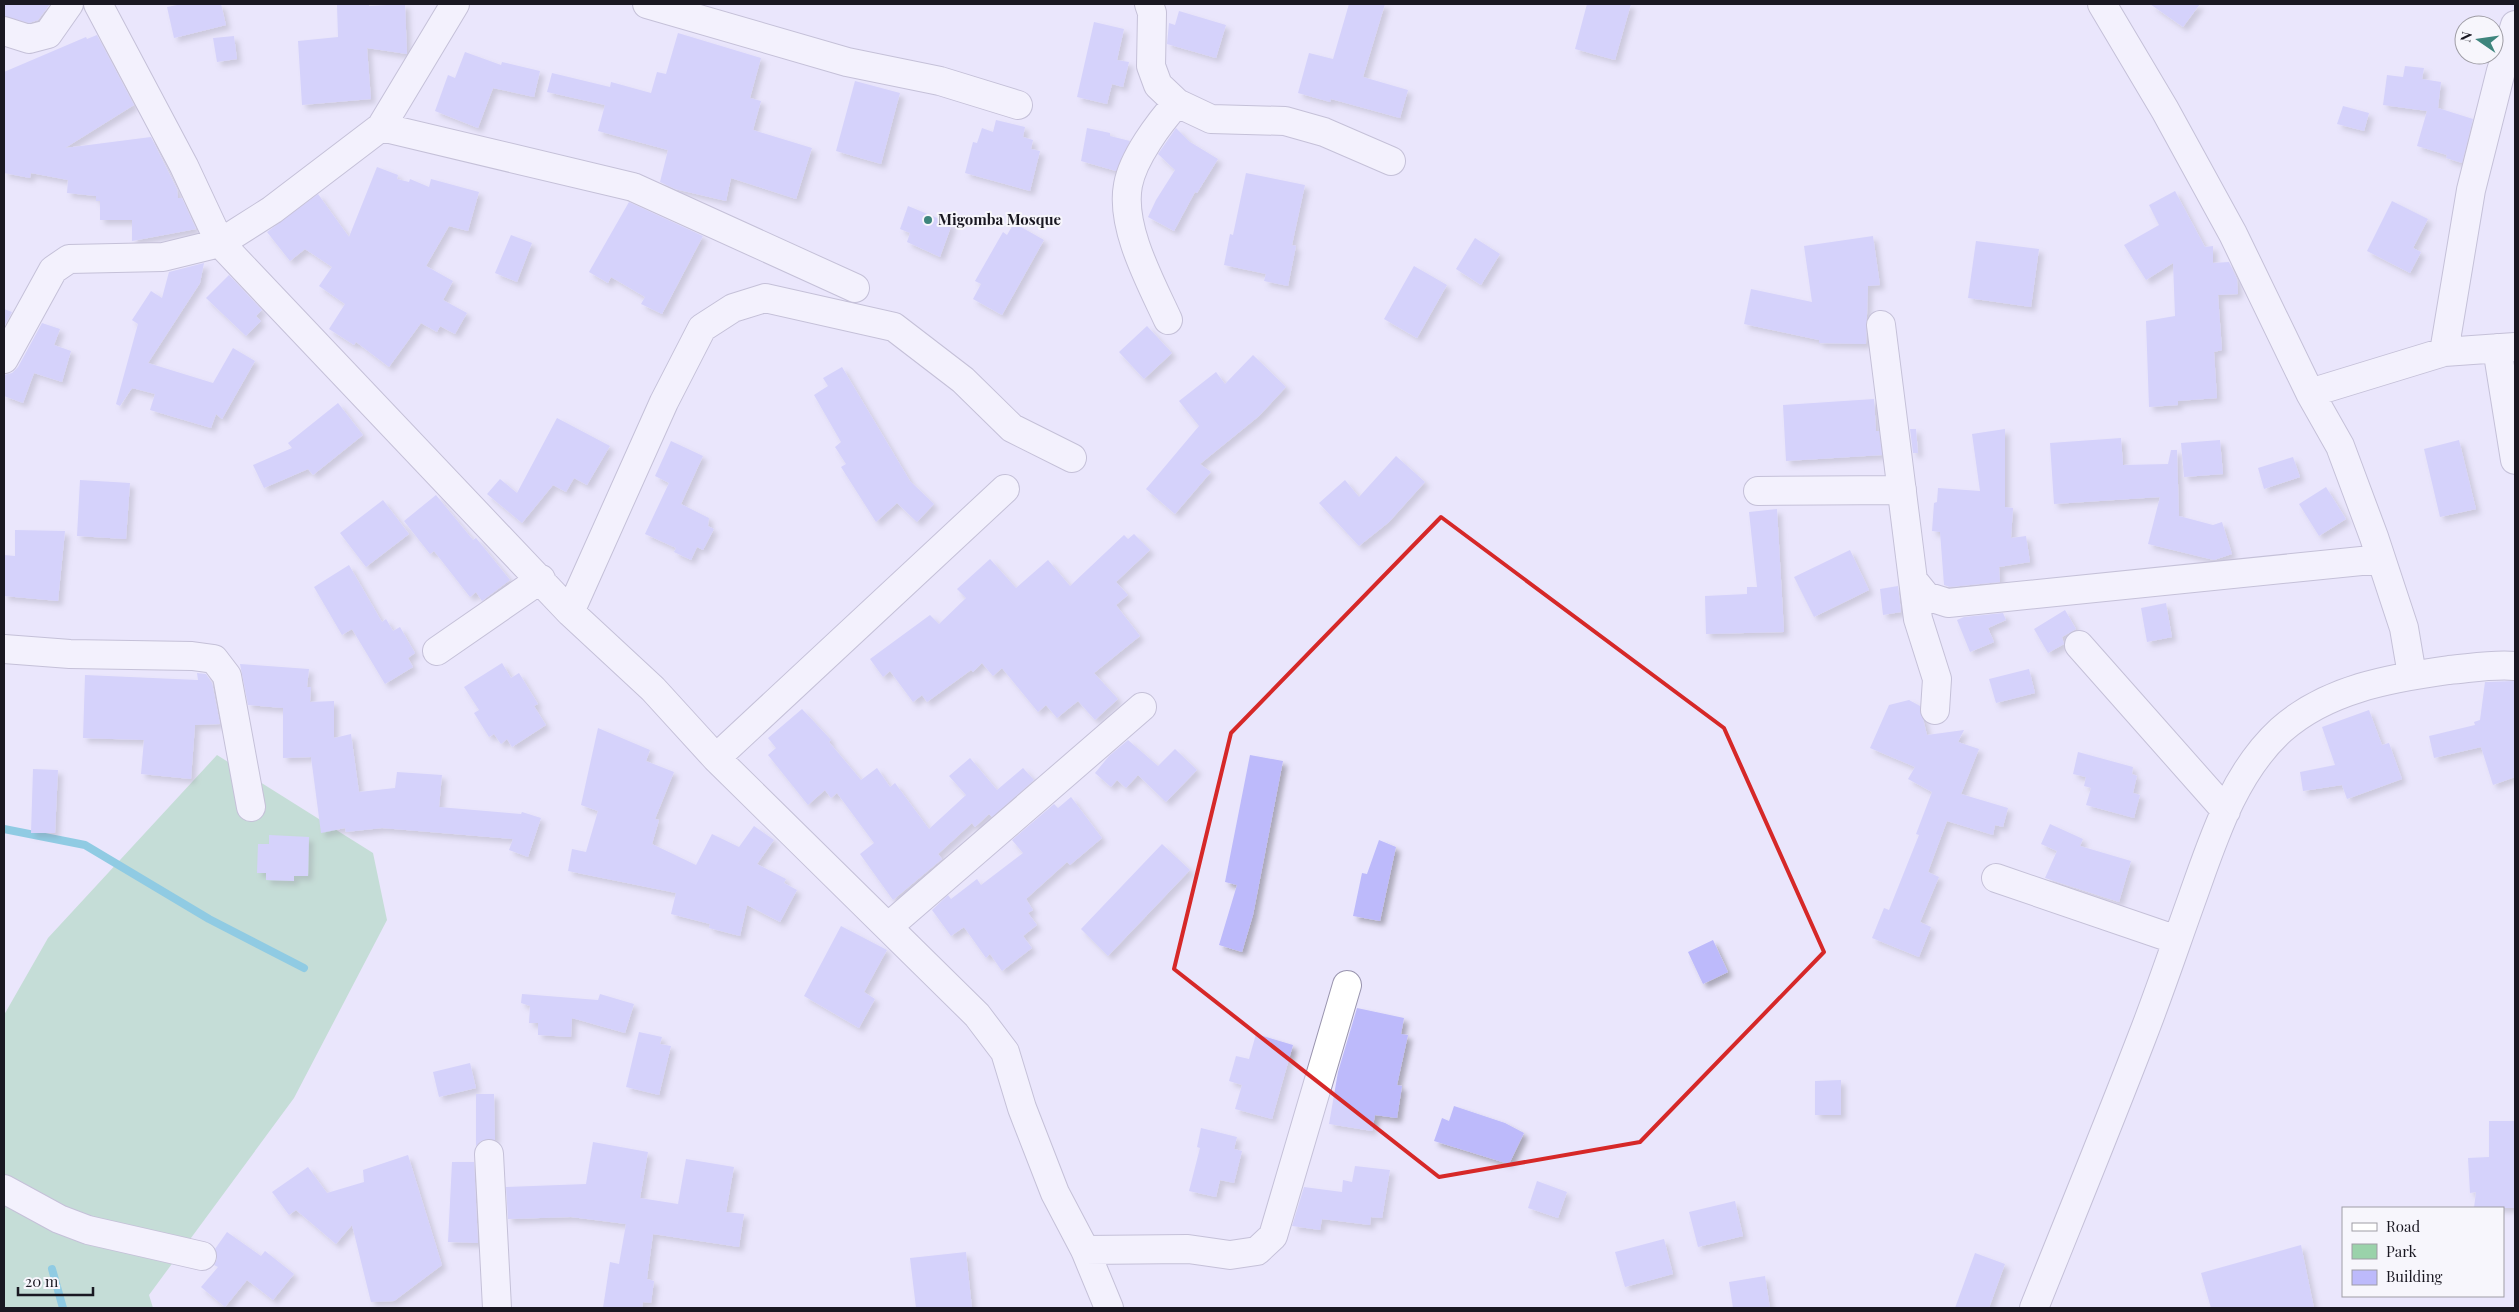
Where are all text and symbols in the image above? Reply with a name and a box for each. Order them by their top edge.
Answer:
north arrow [2454,15,2504,65]
text: N [2455,30,2476,44]
place label: Migomba Mosque [938,209,1062,229]
marker: Migomba Mosque [922,214,934,226]
legend [2342,1207,2504,1297]
text: Road [2386,1216,2420,1236]
text: Park [2386,1241,2418,1261]
scale bar [18,1264,92,1296]
text: Building [2386,1266,2443,1286]
text: 20 m [25,1271,59,1291]

